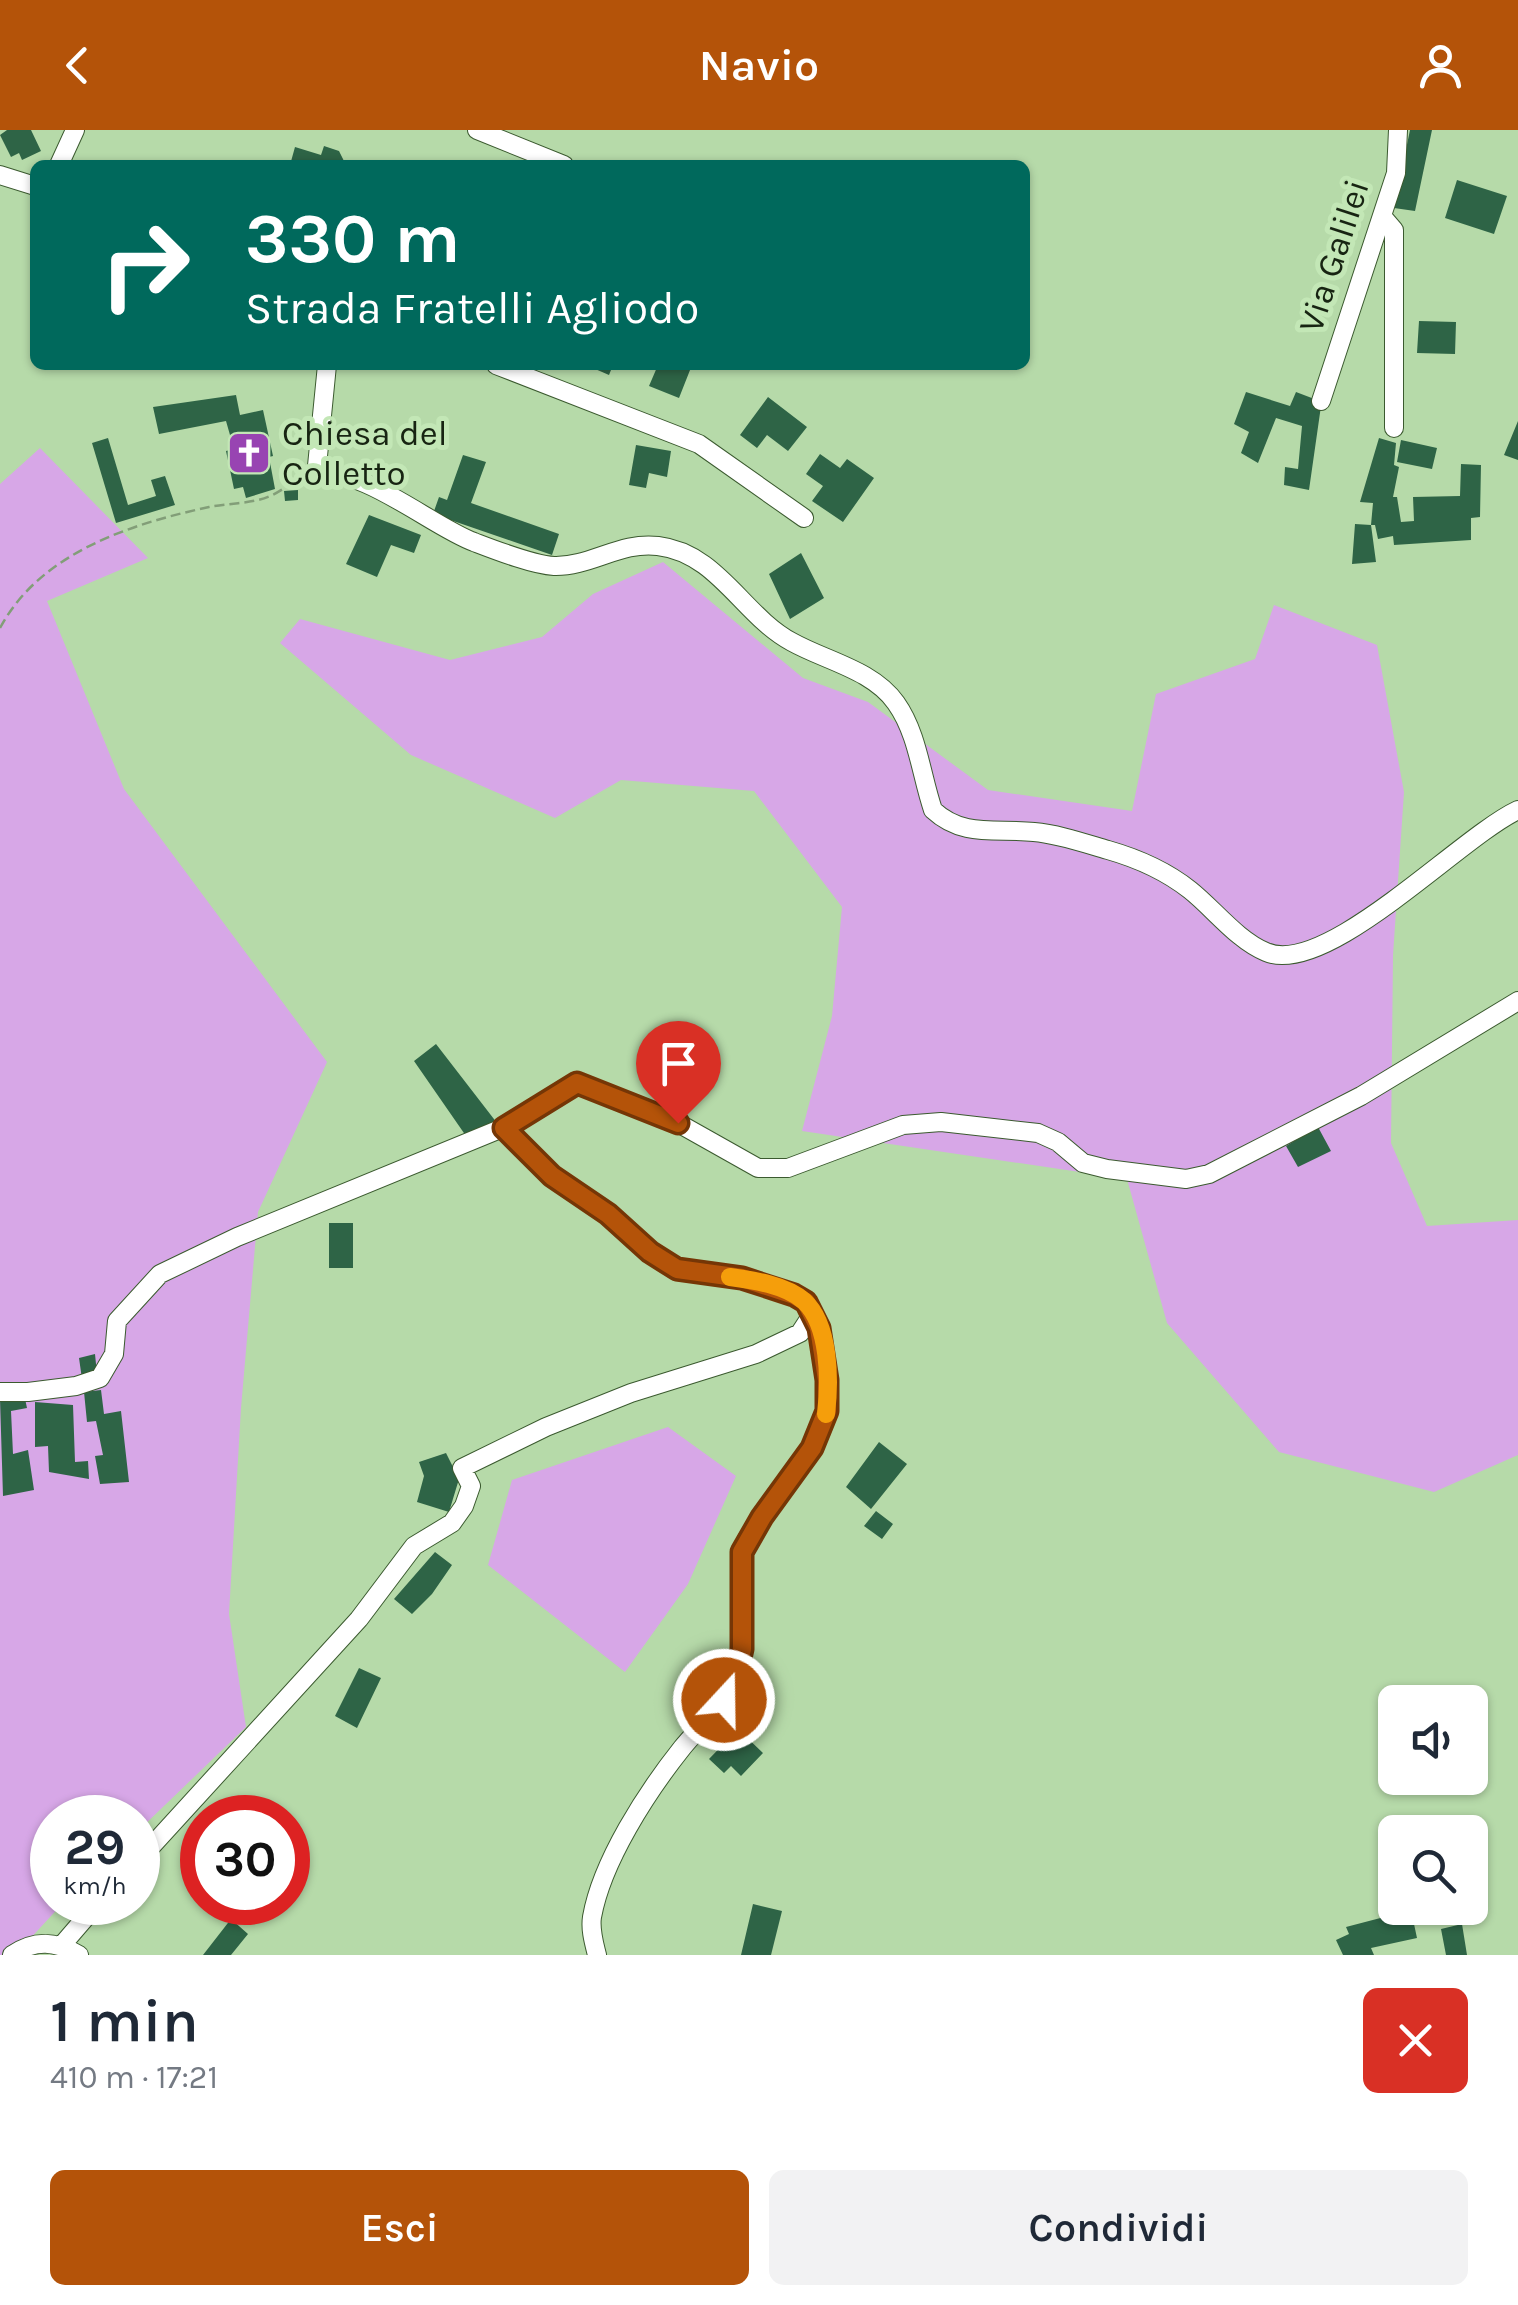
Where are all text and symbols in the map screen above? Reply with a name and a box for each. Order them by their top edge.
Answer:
icon: back [50,38,105,93]
icon: person [1413,38,1468,93]
text: Navio [699,39,819,91]
street label: Via Galilei [1290,175,1378,337]
text: 330 m [245,198,461,280]
icon: right [80,200,210,330]
text: Strada Fratelli Agliodo [245,282,699,334]
place label: Chiesa del Colletto [282,413,447,494]
church icon: Chiesa del Colletto [226,430,272,476]
pin [636,1021,721,1124]
icon: arrive [651,1036,706,1091]
position arrow [672,1648,776,1752]
map controls [1378,1685,1488,1925]
button: sound [1378,1685,1488,1795]
speed limit sign: 30 [180,1795,310,1925]
button: search [1378,1815,1488,1925]
text: 29 [65,1818,125,1877]
text: km/h [63,1871,127,1900]
text: 1 min [50,1986,199,2056]
button: close [1363,1988,1468,2093]
text: 410 m · 17:21 [50,2059,218,2096]
button: Esci [50,2170,749,2285]
button: Condividi [769,2170,1468,2285]

